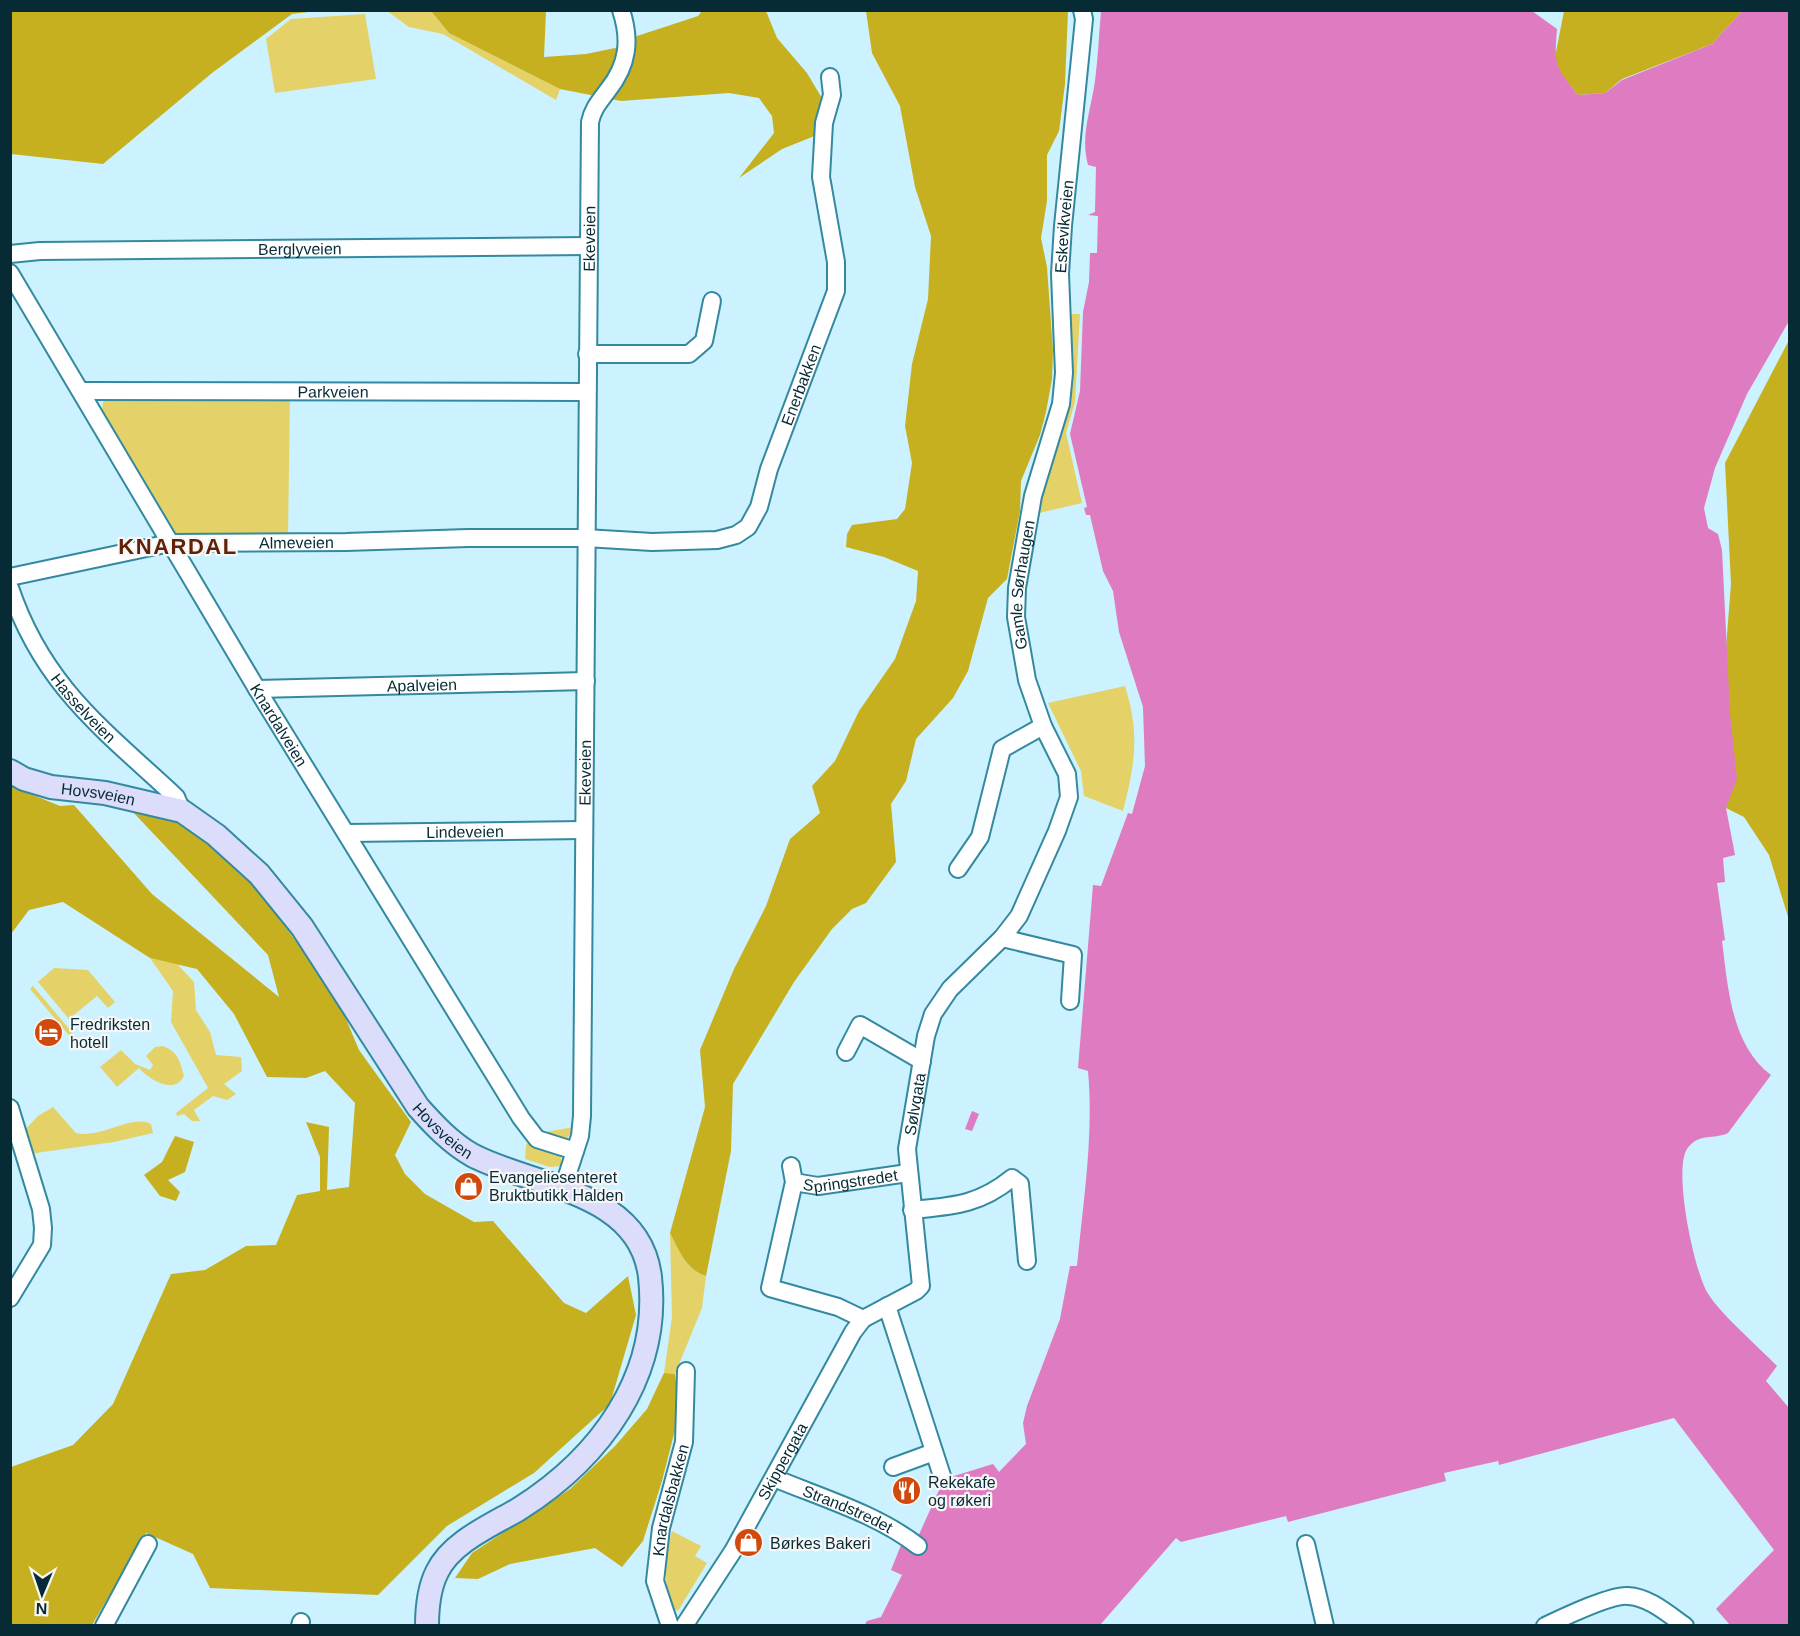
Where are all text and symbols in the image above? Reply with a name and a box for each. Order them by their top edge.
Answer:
street label: Eskevikveien [1052,179,1077,274]
street label: Ekeveien [581,206,598,272]
street label: Berglyveien [258,240,342,258]
street label: Enerbakken [778,342,824,428]
street label: Parkveien [297,383,369,401]
street label: Gamle Sørhaugen [1008,519,1038,651]
district label: KNARDAL [118,534,238,559]
street label: Almeveien [259,534,334,551]
street label: Hasselveien [48,670,119,746]
street label: Apalveien [387,676,457,695]
street label: Knardalveien [247,681,310,769]
street label: Ekeveien [576,740,594,806]
street label: Hovsveien [60,780,137,809]
street label: Lindeveien [426,823,504,841]
place label: Fredriksten hotell [70,1016,150,1051]
hotel icon: Fredriksten hotell [33,1017,65,1049]
street label: Sølvgata [901,1071,929,1137]
street label: Hovsveien [409,1099,475,1162]
street label: Springstredet [802,1167,899,1196]
place label: Evangeliesenteret Bruktbutikk Halden [489,1169,623,1204]
shop icon: Evangeliesenteret Bruktbutikk Halden [452,1170,484,1202]
street label: Skippergata [755,1420,811,1503]
street label: Knardalsbakken [650,1442,692,1557]
place label: Rekekafe og røkeri [928,1474,996,1509]
restaurant icon: Rekekafe og røkeri [891,1475,923,1507]
street label: Strandstredet [800,1482,896,1537]
shop icon: Børkes Bakeri [733,1527,765,1559]
place label: Børkes Bakeri [770,1535,870,1552]
north arrow [12,1564,72,1624]
text: N [35,1600,48,1617]

